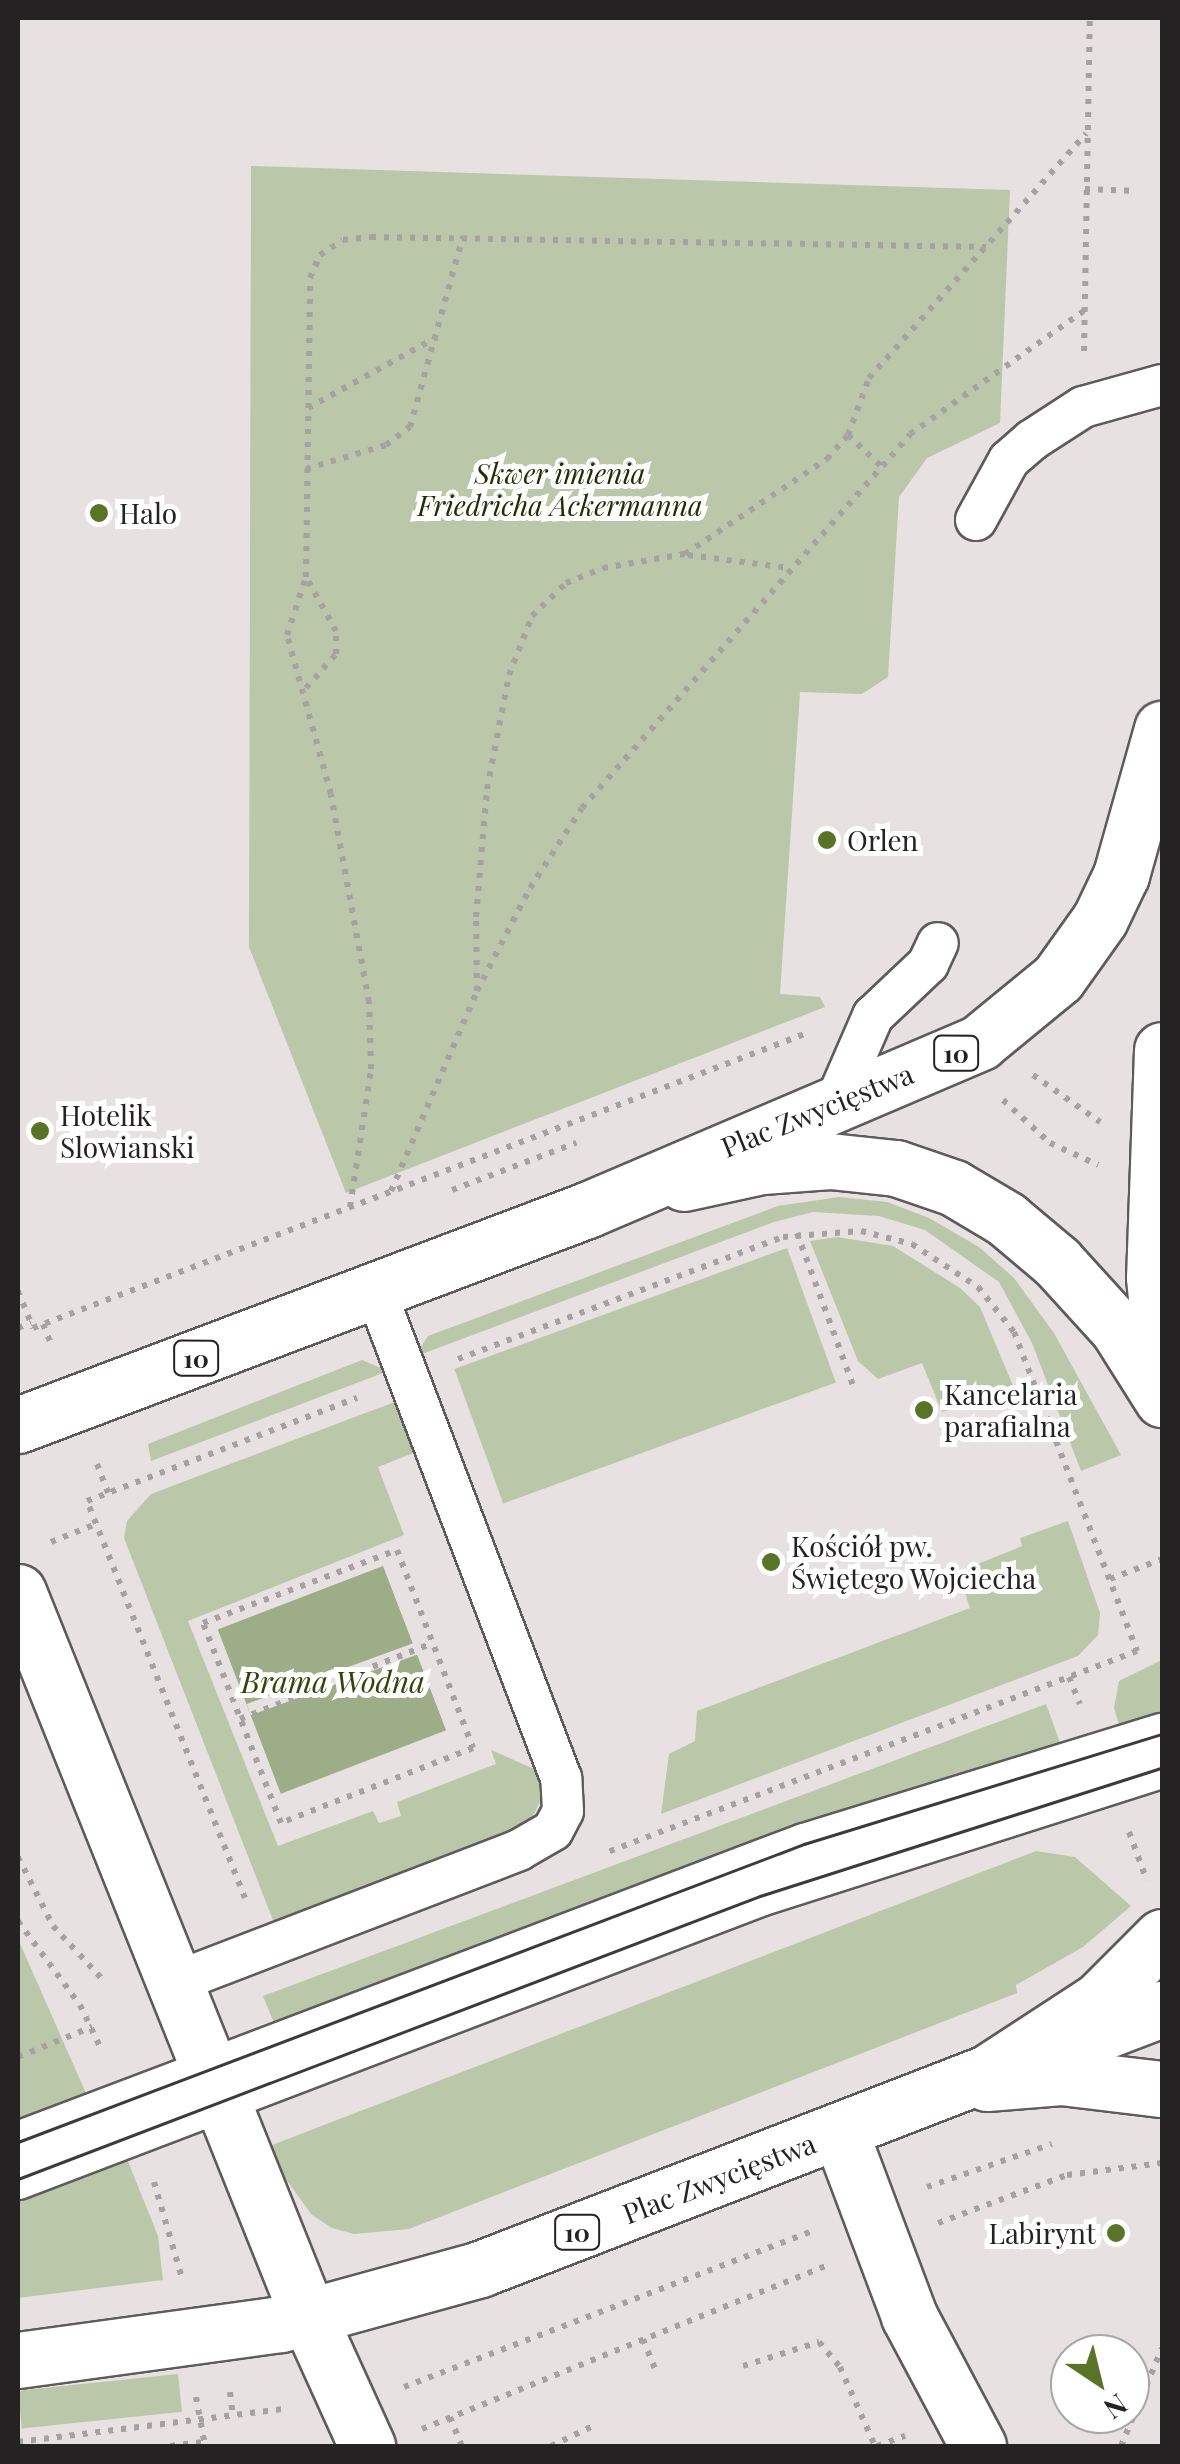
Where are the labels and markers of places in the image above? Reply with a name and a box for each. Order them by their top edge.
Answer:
place label: Halo [119,496,177,530]
marker: Halo [88,502,110,524]
place label: Orlen [847,823,918,857]
marker: Orlen [816,829,838,851]
place label: Hotelik Slowianski [60,1098,195,1164]
marker: Hotelik Slowianski [29,1120,51,1142]
place label: Kancelaria parafialna [944,1377,1077,1443]
marker: Kancelaria parafialna [913,1399,935,1421]
place label: Kościół pw. Świętego Wojciecha [791,1529,1037,1595]
marker: Kościół pw. Świętego Wojciecha [760,1551,782,1573]
place label: Labirynt [988,2216,1096,2250]
marker: Labirynt [1105,2222,1127,2244]

